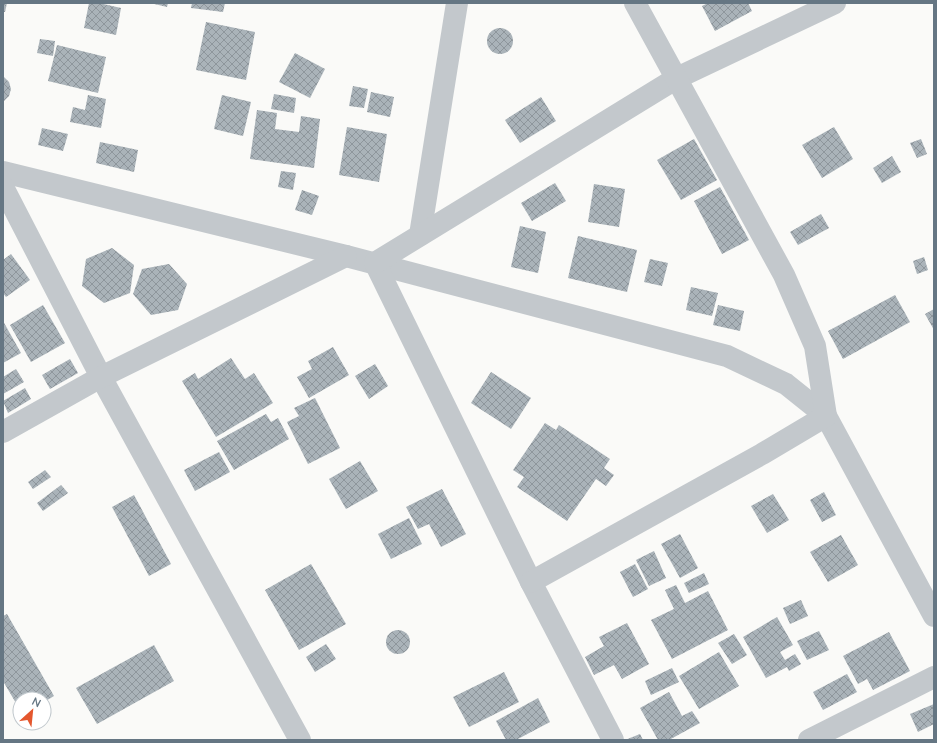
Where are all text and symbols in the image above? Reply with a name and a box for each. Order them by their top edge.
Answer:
north arrow [12,691,52,731]
text: N [30,694,43,710]

